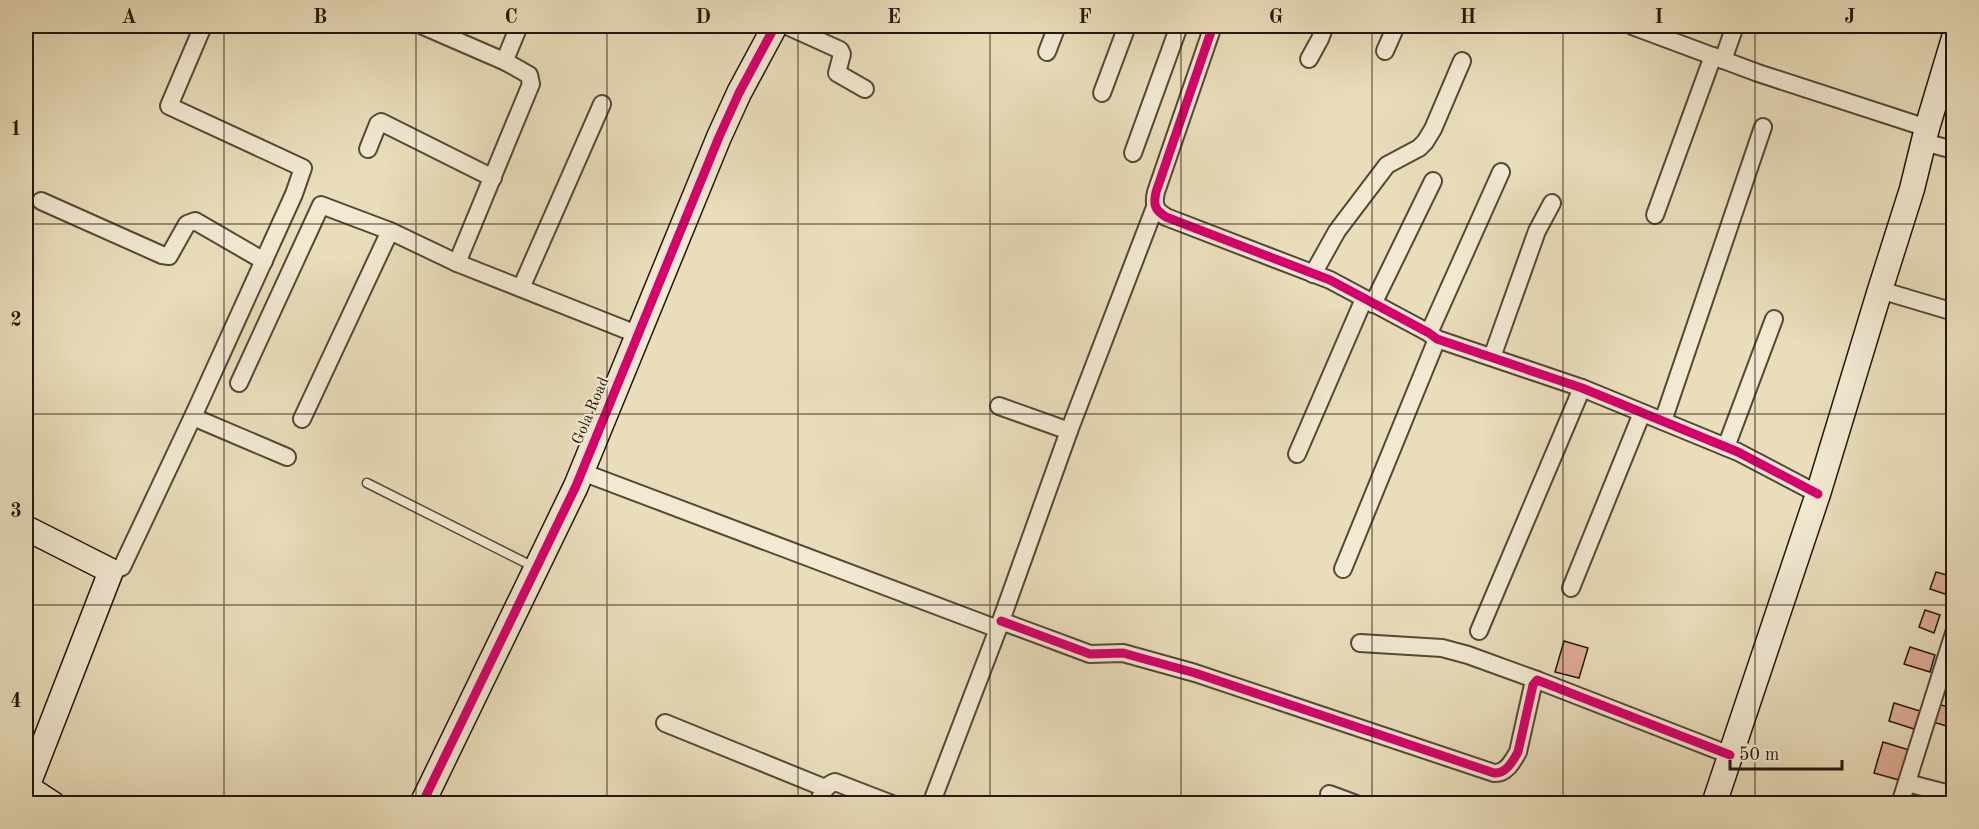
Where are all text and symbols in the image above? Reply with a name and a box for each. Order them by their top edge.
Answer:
text: A [121,8,137,28]
text: B [313,8,327,28]
text: C [504,8,518,28]
text: D [695,8,711,28]
text: E [887,8,901,28]
text: F [1078,8,1092,28]
text: G [1269,8,1283,28]
text: H [1460,8,1476,28]
text: I [1655,8,1663,28]
text: J [1845,8,1856,28]
text: 1 [10,120,22,140]
text: 2 [10,311,22,331]
street label: Gola Road [570,375,612,447]
text: 3 [10,502,22,522]
text: 4 [10,692,22,712]
scale bar [1730,733,1842,771]
text: 50 m [1739,746,1779,764]

